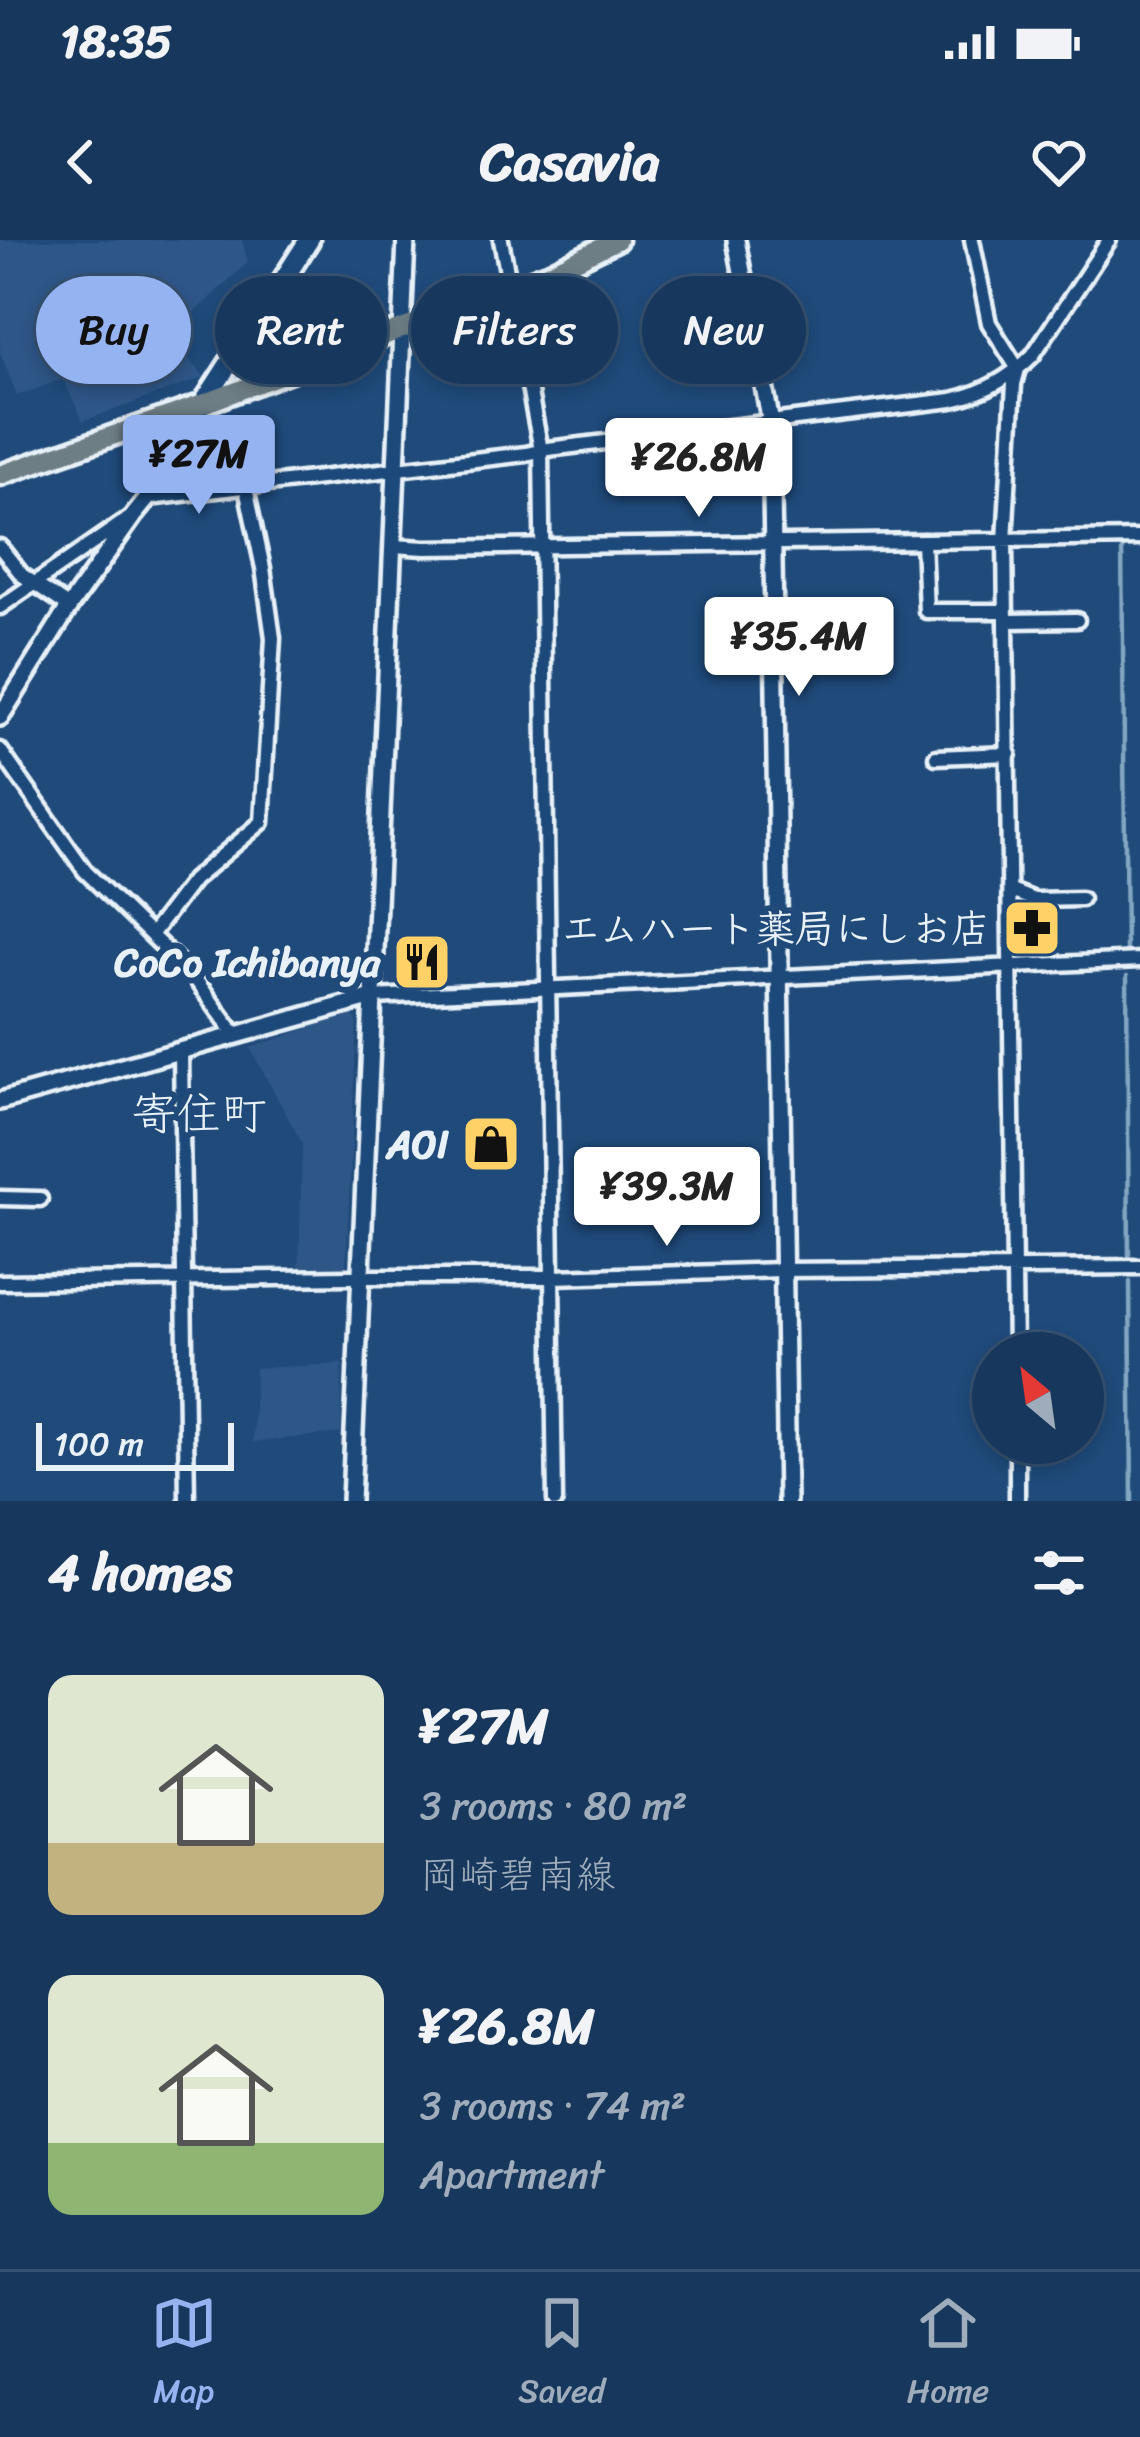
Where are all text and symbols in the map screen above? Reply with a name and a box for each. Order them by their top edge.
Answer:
text: 18:35 [60,2,172,82]
text: Casavia [480,114,660,210]
icon: back [48,129,114,195]
icon: heart [1026,129,1092,195]
chip: Buy [36,276,191,384]
chip: Rent [215,276,387,384]
chip: Filters [411,276,618,384]
chip: New [642,276,806,384]
pin: ¥27M [128,415,270,517]
pin: ¥26.8M [601,418,797,520]
text: ¥27M [150,419,248,488]
text: ¥26.8M [632,422,766,491]
pin: ¥35.4M [701,597,897,699]
text: ¥35.4M [732,601,866,670]
place label: エムハート薬局にしお店 [561,894,990,963]
pharmacy icon: エムハート薬局にしお店 [1001,897,1063,959]
place label: CoCo Ichibanya [113,928,381,997]
restaurant icon: CoCo Ichibanya [391,931,453,993]
district label: 寄住町 [131,1074,267,1154]
place label: AOI [384,1110,449,1179]
shop icon: AOI [460,1113,522,1175]
pin: ¥39.3M [569,1147,765,1249]
text: ¥39.3M [601,1151,733,1220]
north arrow [972,1332,1104,1464]
map controls [972,1332,1104,1464]
text: 100 m [54,1415,144,1473]
scale bar [36,1417,234,1470]
text: 4 homes [48,1528,232,1618]
icon: filters [1026,1540,1092,1606]
text: ¥27M [420,1681,548,1771]
icon: home [144,1723,288,1867]
text: 3 rooms · 80 m² [420,1771,687,1840]
text: 岡崎碧南線 [420,1840,615,1909]
text: ¥26.8M [420,1981,594,2071]
icon: home [144,2023,288,2167]
text: 3 rooms · 74 m² [420,2071,686,2140]
text: Apartment [420,2140,604,2209]
tab: Map [151,2290,217,2420]
tab: Saved [518,2290,605,2420]
tab: Home [907,2290,989,2420]

